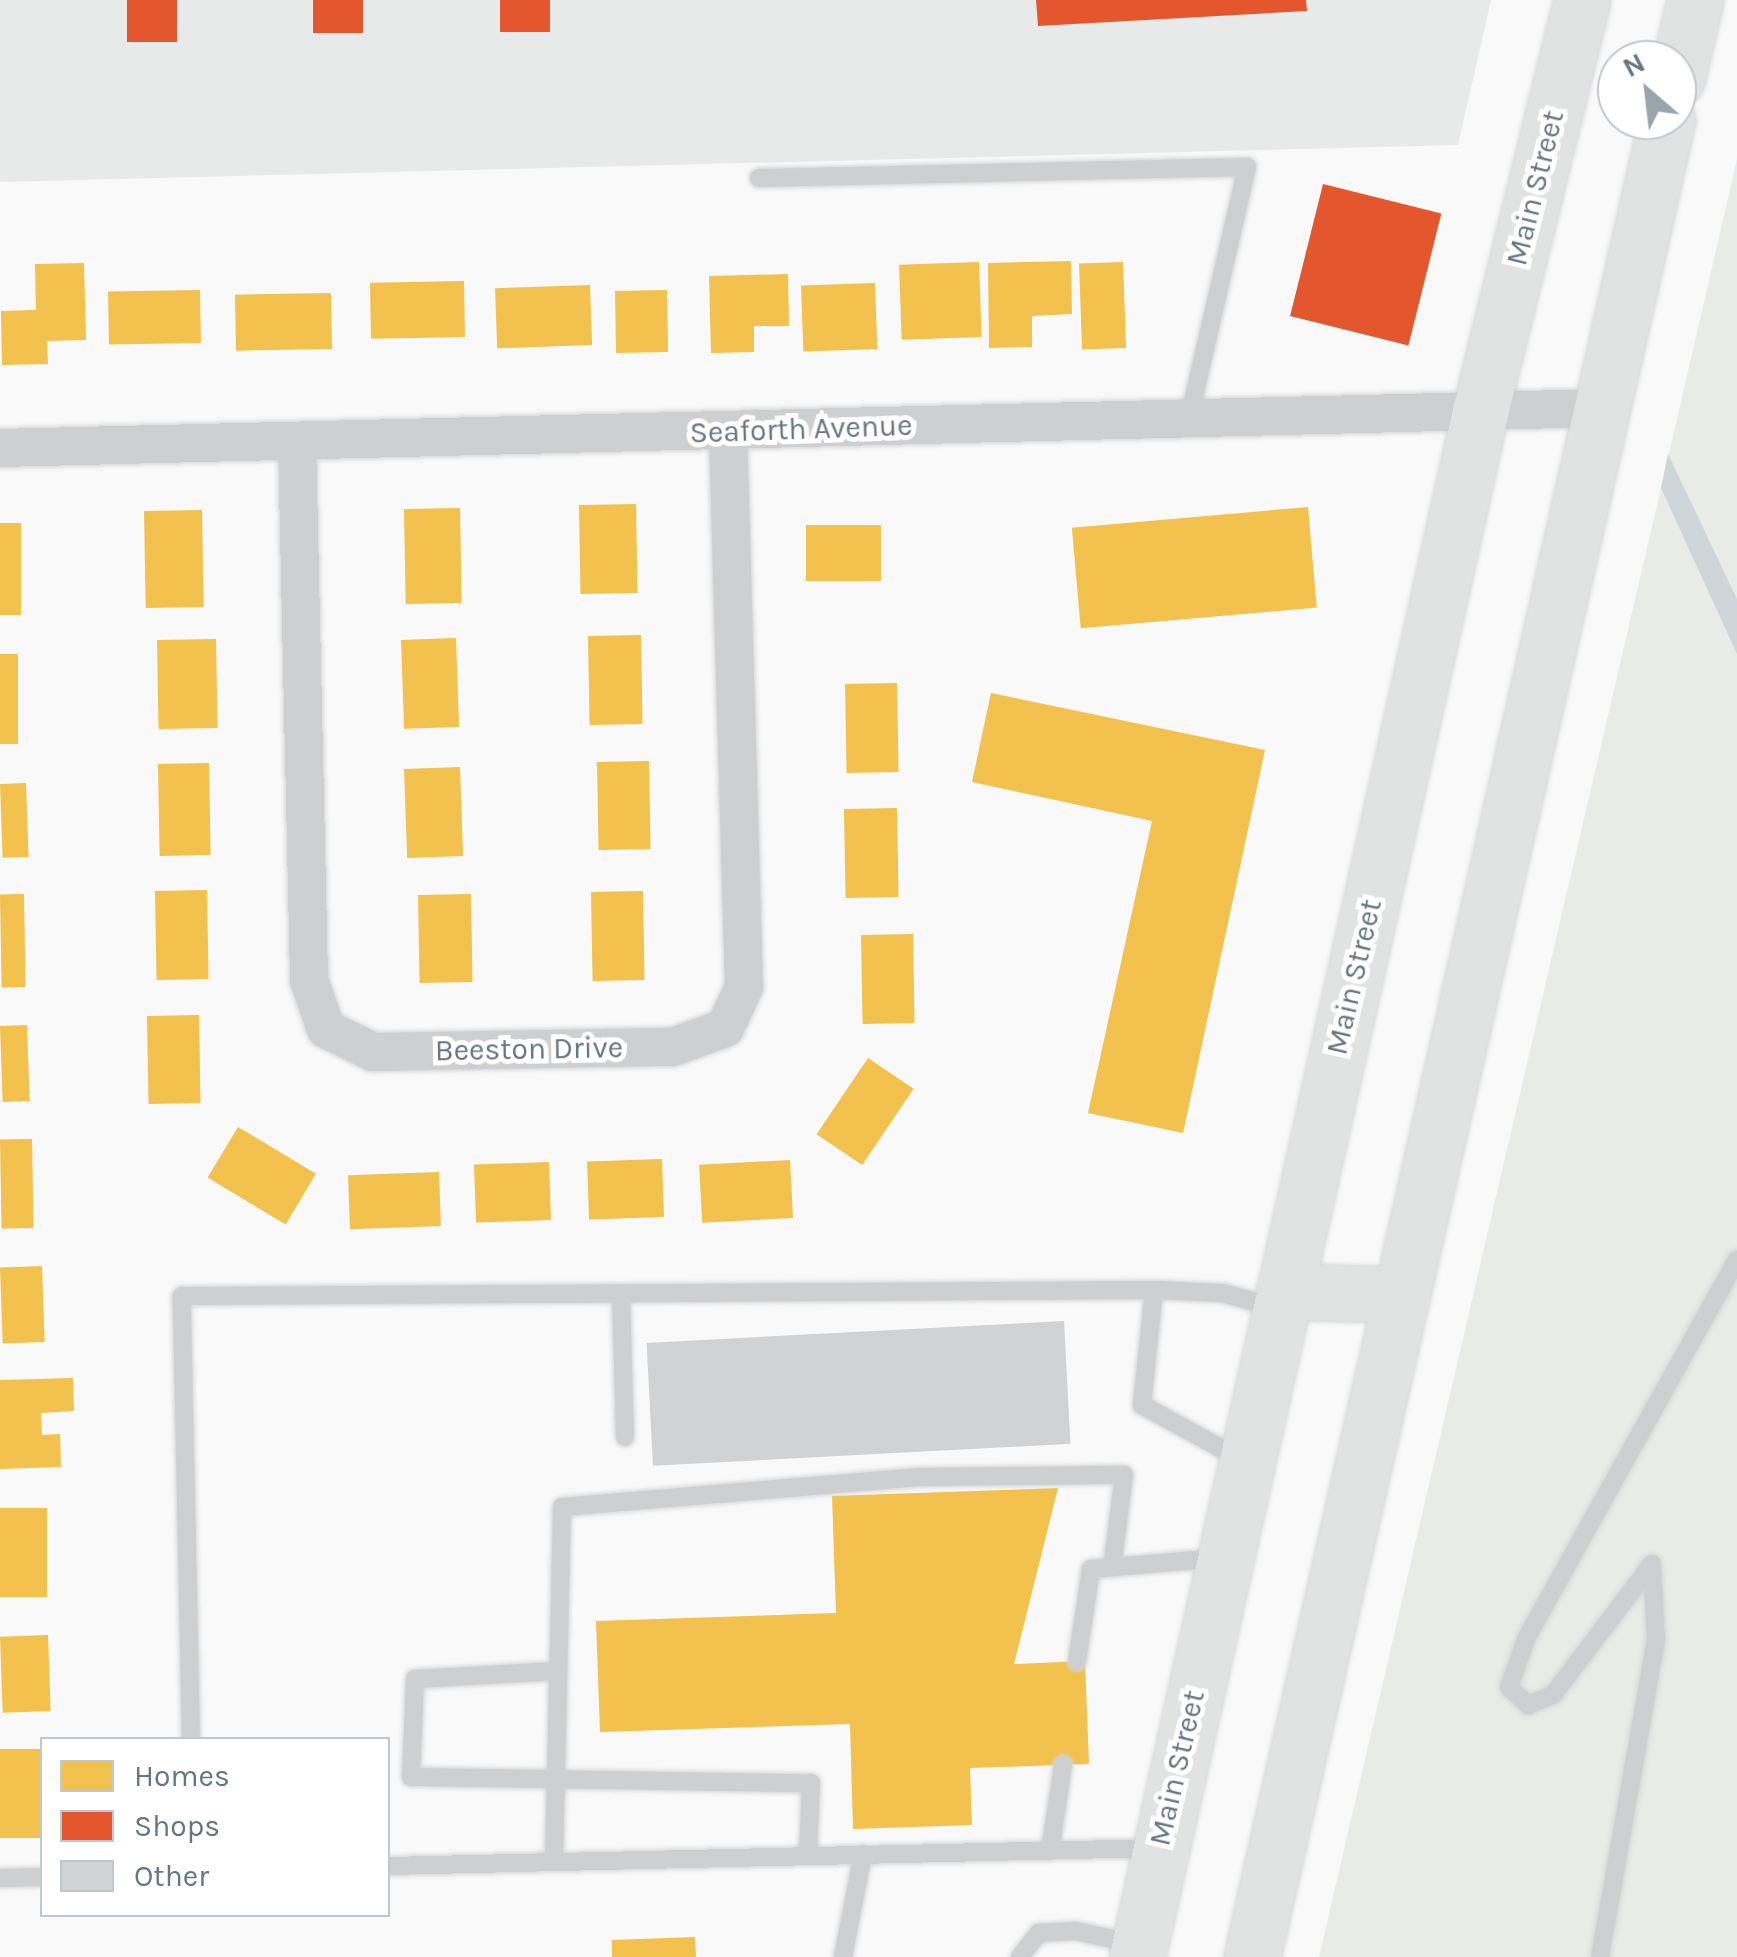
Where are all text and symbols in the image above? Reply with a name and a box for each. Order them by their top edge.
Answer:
north arrow [1597,40,1697,140]
text: N [1617,46,1650,84]
street label: Main Street [1498,107,1572,269]
street label: Seaforth Avenue [689,407,913,451]
street label: Main Street [1319,896,1389,1058]
street label: Beeston Drive [435,1029,623,1069]
street label: Main Street [1142,1687,1212,1849]
legend [40,1737,390,1917]
text: Homes [134,1758,230,1794]
text: Shops [134,1808,220,1844]
text: Other [134,1858,209,1894]

